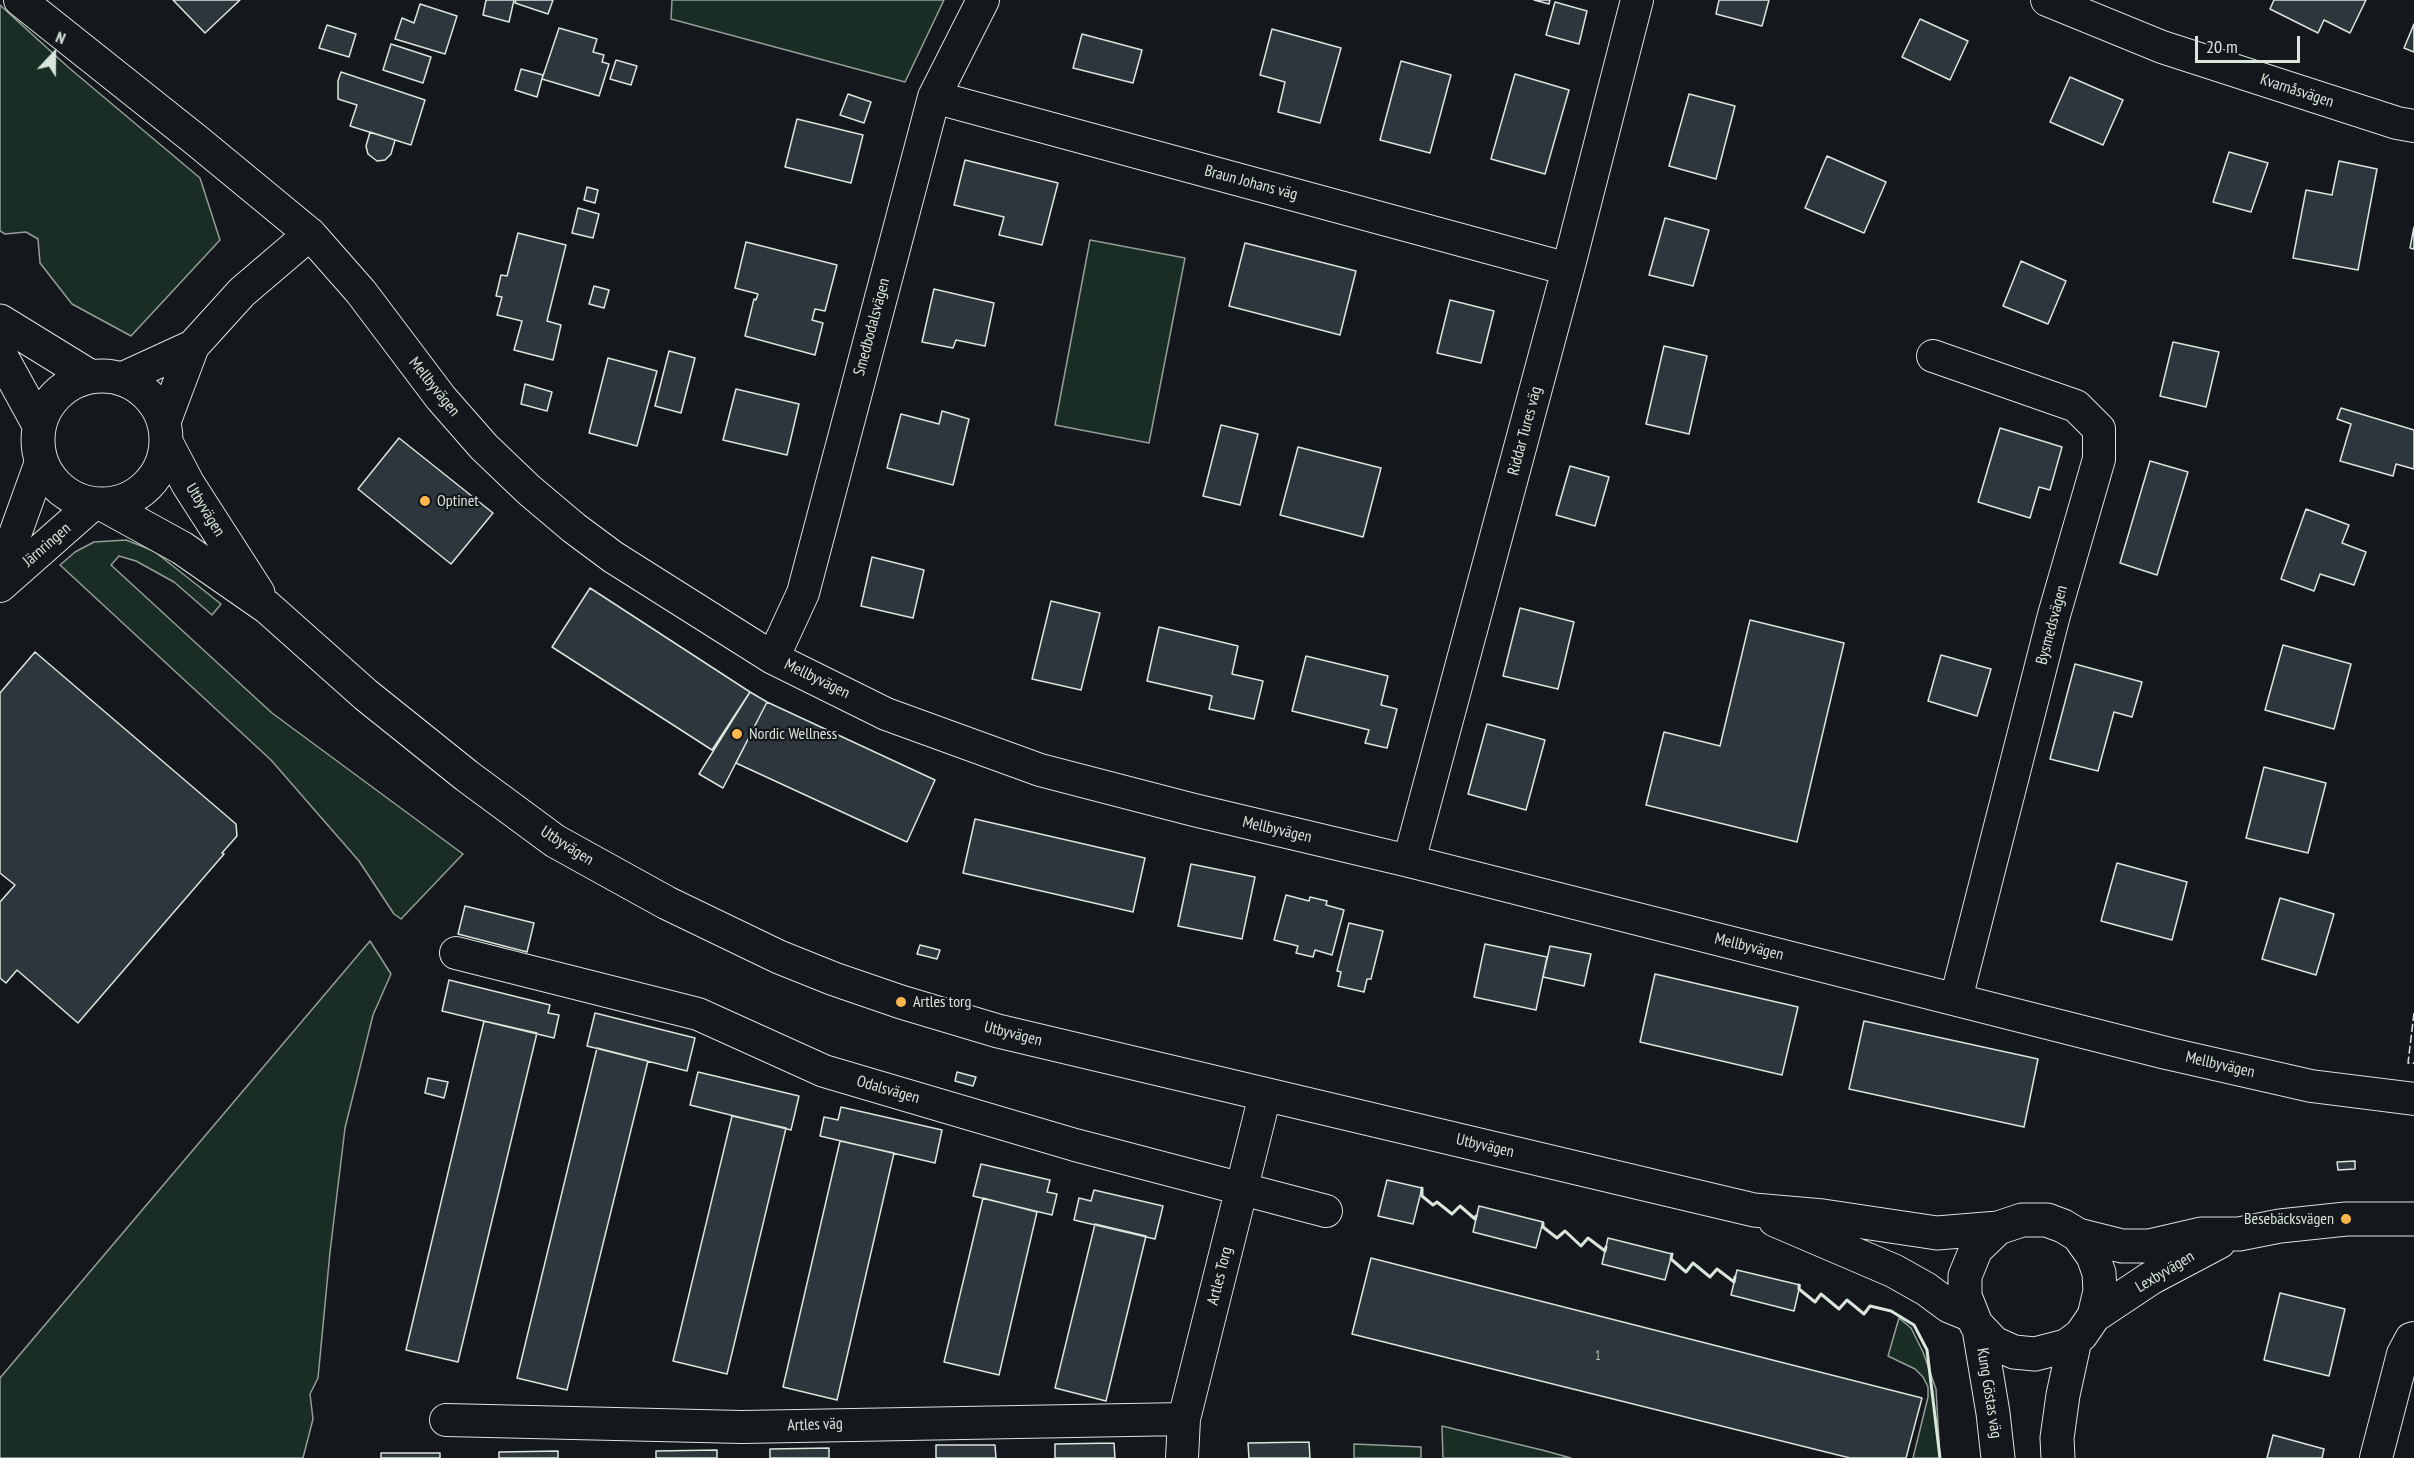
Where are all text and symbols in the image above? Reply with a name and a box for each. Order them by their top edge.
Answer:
north arrow [24,24,84,84]
scale bar [2198,24,2303,62]
text: N [53,26,68,48]
text: 20 m [2206,35,2238,58]
street label: Kvarnåsvägen [2258,70,2336,112]
street label: Braun Johans väg [1203,161,1299,205]
street label: Smedbodalsvägen [850,276,894,378]
street label: Mellbyvägen [404,354,464,420]
street label: Riddar Tures väg [1504,384,1546,478]
street label: Utbyvägen [181,480,229,540]
place label: Optinet [437,491,479,511]
marker: Optinet [418,494,432,508]
street label: Järnringen [19,519,75,571]
street label: Bysmedsvägen [2032,583,2072,667]
street label: Mellbyvägen [781,655,853,703]
place label: Nordic Wellness [749,724,837,744]
marker: Nordic Wellness [730,727,744,741]
street label: Mellbyvägen [1241,813,1313,847]
street label: Utbyvägen [537,822,597,870]
street label: Mellbyvägen [1713,929,1785,965]
place label: Artles torg [913,992,971,1012]
marker: Artles torg [894,995,908,1009]
street label: Utbyvägen [982,1018,1044,1050]
street label: Mellbyvägen [2184,1048,2256,1082]
street label: Odalsvägen [854,1072,922,1108]
street label: Utbyvägen [1454,1130,1516,1162]
place label: Besebäcksvägen [2244,1209,2334,1229]
marker: Besebäcksvägen [2339,1212,2353,1226]
street label: Artles Torg [1203,1245,1237,1307]
street label: Lexbyvägen [2132,1247,2198,1297]
street label: Kung Göstas väg [1972,1346,2006,1440]
house number: 1 [1595,1348,1601,1364]
street label: Artles väg [787,1414,843,1436]

